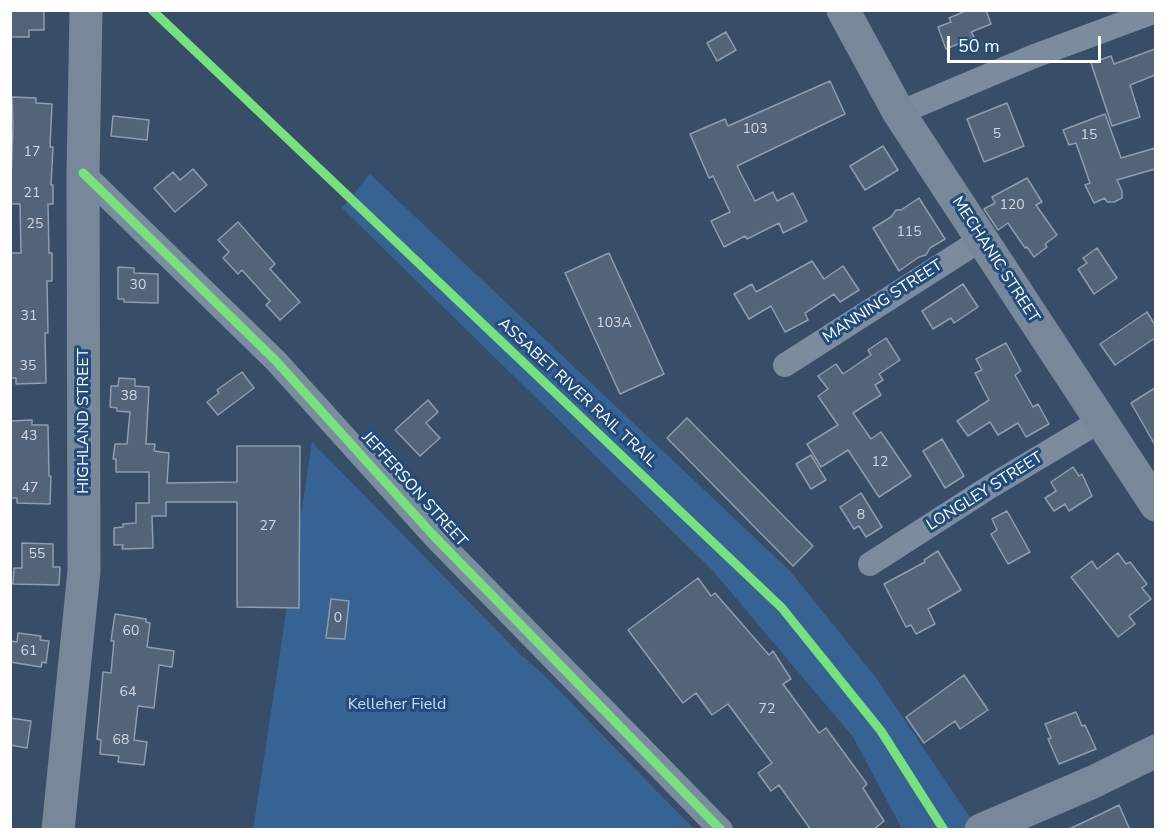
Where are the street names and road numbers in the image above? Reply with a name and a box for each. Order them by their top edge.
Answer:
street label: MECHANIC STREET [947,193,1043,327]
street label: MANNING STREET [820,256,946,348]
street label: ASSABET RIVER RAIL TRAIL [494,314,660,472]
street label: HIGHLAND STREET [74,348,94,494]
street label: JEFFERSON STREET [357,429,471,551]
street label: LONGLEY STREET [923,449,1047,535]

